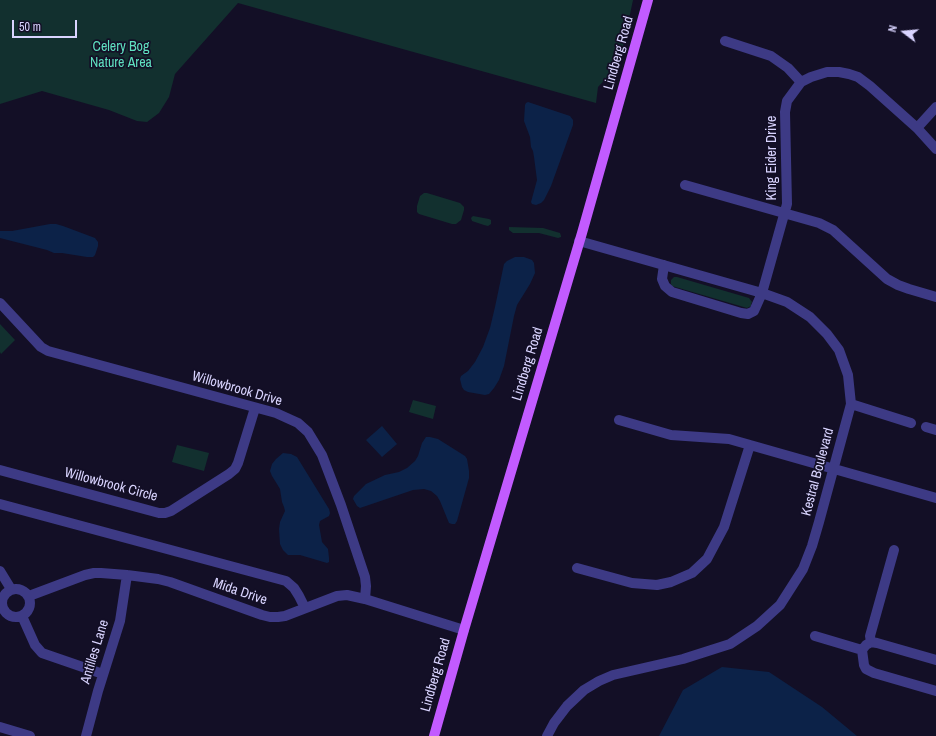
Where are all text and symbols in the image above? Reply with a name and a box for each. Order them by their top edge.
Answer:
scale bar [14,12,79,38]
north arrow [884,12,924,52]
street label: Lindberg Road [600,14,638,92]
text: 50 m [19,19,41,35]
text: N [885,24,900,34]
park label: Celery Bog Nature Area [90,39,152,72]
street label: King Eider Drive [764,116,780,200]
street label: Lindberg Road [509,325,547,403]
street label: Willowbrook Drive [190,368,284,410]
street label: Kestral Boulevard [798,426,838,518]
street label: Willowbrook Circle [63,465,159,505]
street label: Mida Drive [211,575,269,609]
street label: Antilles Lane [77,618,113,686]
street label: Lindberg Road [417,636,455,714]

